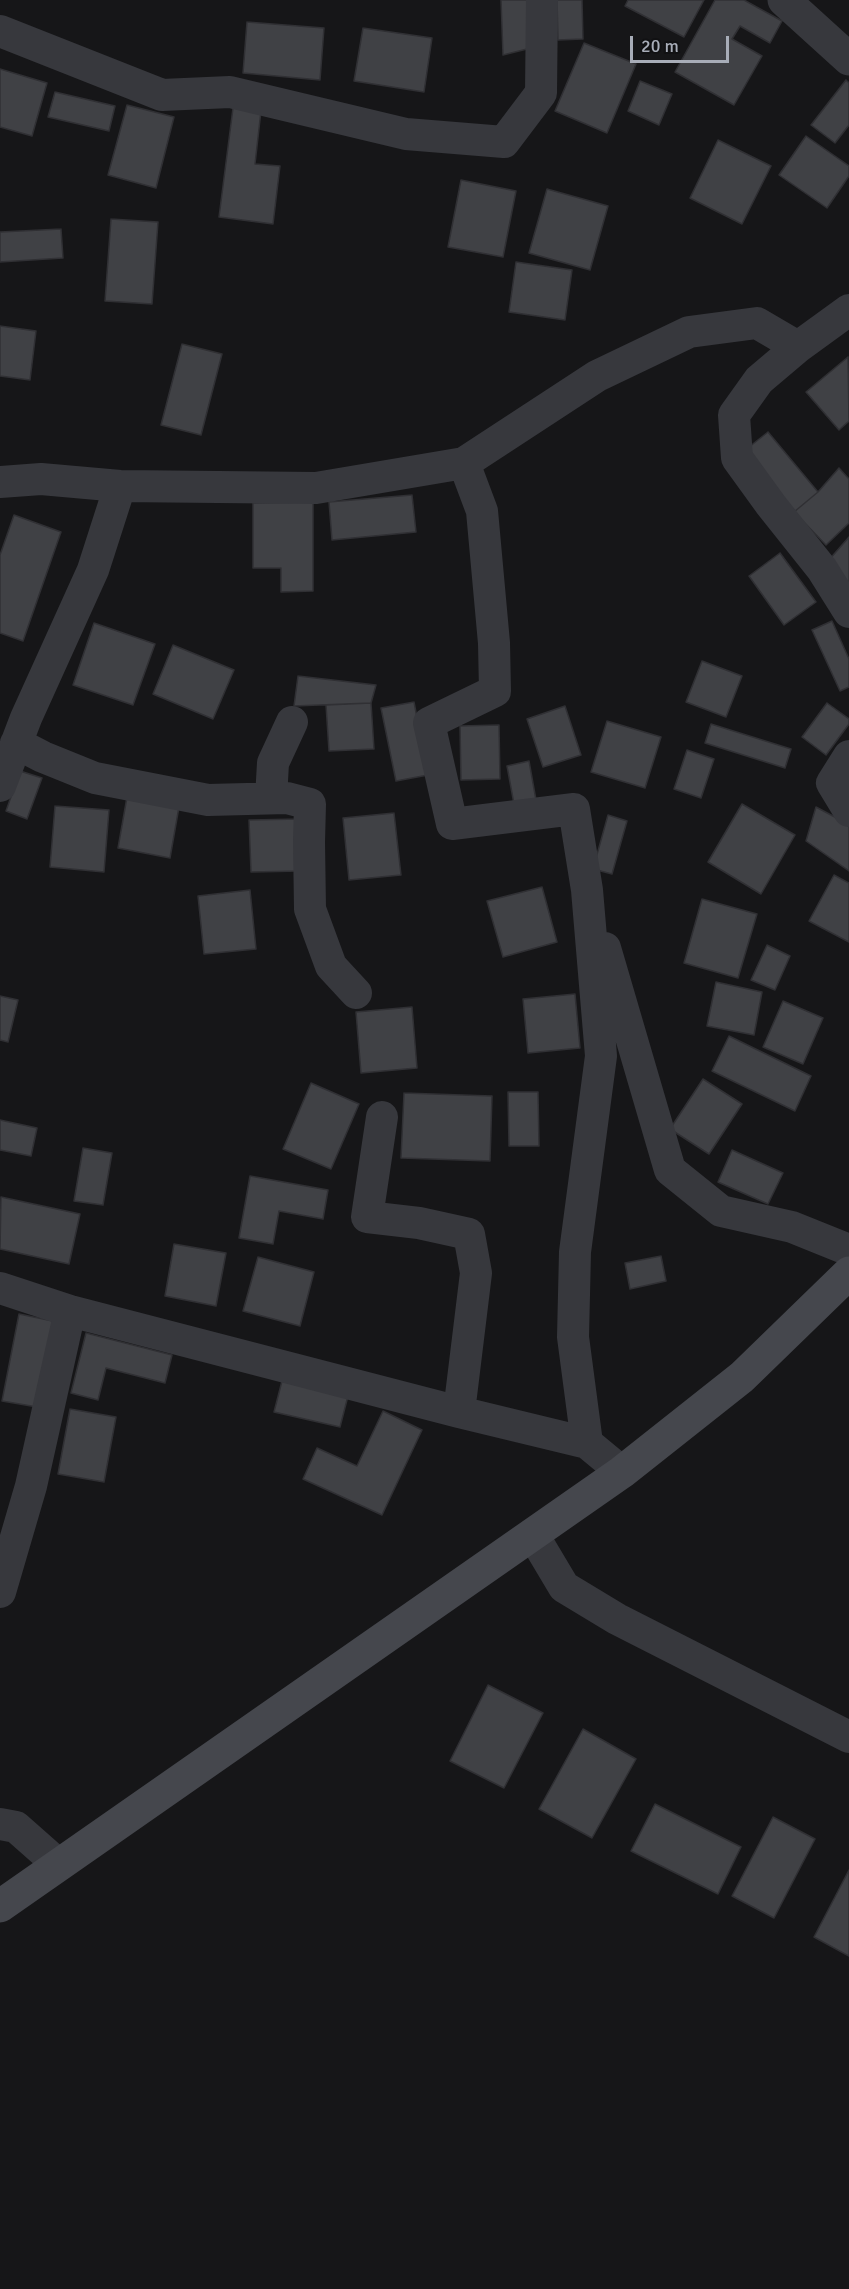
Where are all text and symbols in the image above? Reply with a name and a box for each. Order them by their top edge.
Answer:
scale bar [633,24,732,62]
text: 20 m [641,35,679,57]

